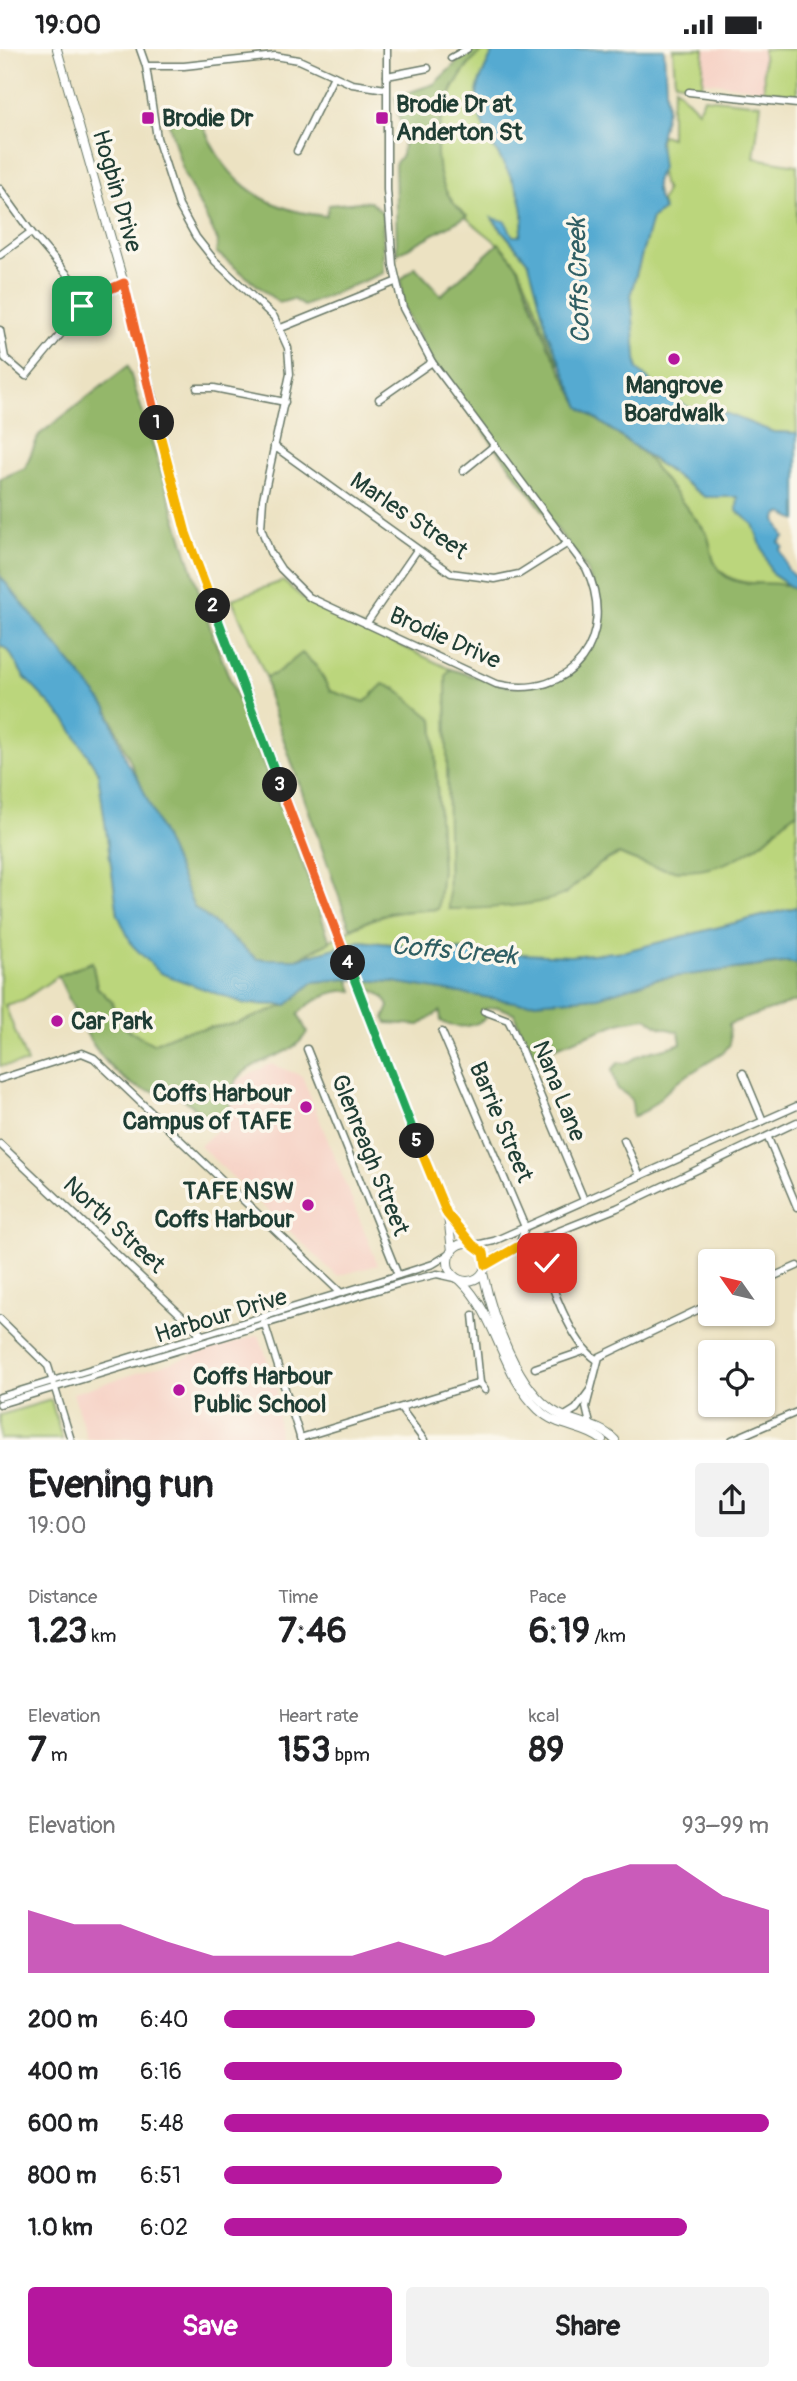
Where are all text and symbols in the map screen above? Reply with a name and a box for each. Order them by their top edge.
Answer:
text: 19:00 [35,9,101,41]
place label: Brodie Dr at Anderton St [396,90,524,147]
place label: Brodie Dr [162,104,254,133]
marker: Brodie Dr [140,110,156,126]
marker: Brodie Dr at Anderton St [374,110,390,126]
street label: Hogbin Drive [86,126,148,256]
water label: Coffs Creek [561,216,597,344]
pin [52,276,112,336]
icon: arrive [63,287,101,325]
marker: Mangrove Boardwalk [666,351,682,367]
place label: Mangrove Boardwalk [624,371,725,428]
pin: 1 [140,405,174,441]
text: 1 [153,410,160,434]
street label: Marles Street [345,466,474,566]
pin: 2 [196,589,230,623]
text: 2 [207,593,218,617]
street label: Brodie Drive [385,601,505,675]
pin: 3 [262,767,298,803]
text: 3 [274,772,285,796]
water label: Coffs Creek [390,930,520,973]
pin: 4 [330,946,366,981]
text: 4 [342,950,353,974]
place label: Car Park [71,1007,154,1036]
marker: Car Park [49,1013,65,1029]
street label: Nana Lane [526,1036,592,1146]
street label: Barrie Street [463,1057,540,1187]
street label: Glenreagh Street [324,1070,416,1240]
place label: Coffs Harbour Campus of TAFE [122,1079,293,1136]
marker: Coffs Harbour Campus of TAFE [298,1099,314,1115]
pin: 5 [400,1123,434,1159]
text: 5 [411,1128,422,1152]
street label: North Street [57,1170,171,1280]
place label: TAFE NSW Coffs Harbour [154,1177,294,1234]
marker: TAFE NSW Coffs Harbour [300,1197,316,1213]
pin [517,1233,577,1293]
icon: check [528,1244,566,1282]
north arrow [698,1249,775,1327]
map controls [698,1249,775,1417]
street label: Harbour Drive [151,1282,291,1350]
button: locate [698,1340,775,1417]
place label: Coffs Harbour Public School [193,1362,333,1419]
marker: Coffs Harbour Public School [171,1382,187,1398]
text: Evening run [28,1461,214,1509]
button: share [695,1463,769,1537]
text: 19:00 [28,1511,86,1540]
text: Distance [28,1585,97,1609]
text: Time [278,1585,318,1609]
text: Pace [529,1585,566,1609]
text: 1.23 [28,1609,87,1653]
text: 7:46 [278,1609,347,1653]
text: 6:19 [529,1609,590,1653]
text: km [87,1624,116,1648]
text: /km [590,1624,626,1648]
text: Elevation [28,1704,100,1728]
text: Heart rate [278,1704,358,1728]
text: kcal [529,1704,560,1728]
text: 7 [28,1728,47,1772]
text: 153 [278,1728,331,1772]
text: 89 [529,1728,564,1772]
text: m [47,1743,68,1767]
text: bpm [331,1743,370,1767]
text: Elevation [28,1811,116,1840]
text: 93–99 m [682,1811,769,1840]
text: 200 m [28,2005,98,2034]
text: 6:40 [140,2005,189,2034]
text: 400 m [28,2057,98,2086]
text: 6:16 [140,2057,182,2086]
text: 600 m [28,2109,98,2138]
text: 5:48 [140,2109,184,2138]
text: 800 m [28,2161,96,2190]
text: 6:51 [140,2161,181,2190]
text: 1.0 km [28,2213,93,2242]
text: 6:02 [140,2213,188,2242]
button: Save [28,2287,392,2367]
button: Share [406,2287,769,2367]

